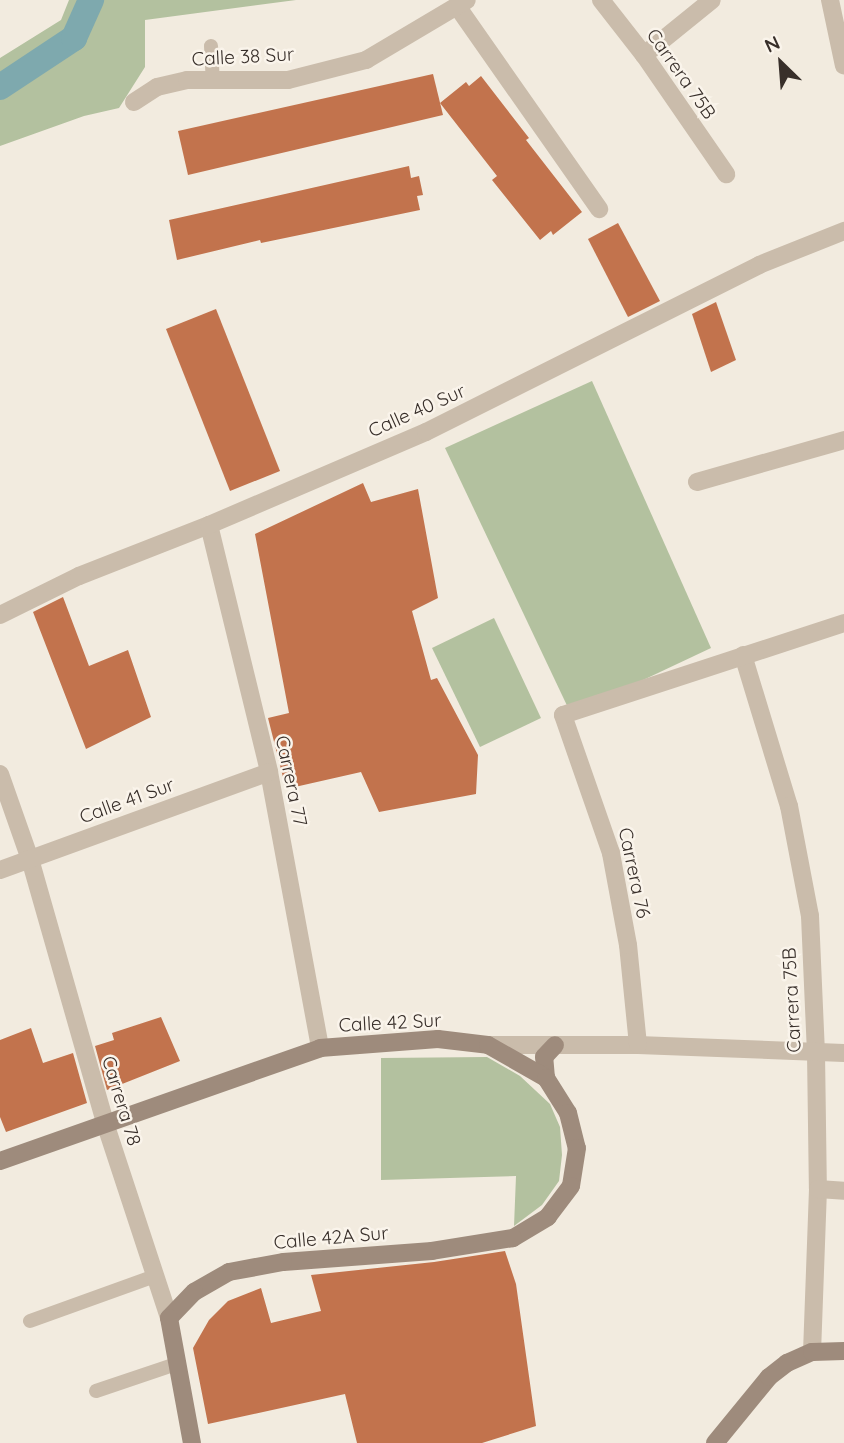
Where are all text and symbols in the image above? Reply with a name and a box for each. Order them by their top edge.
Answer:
street label: Carrera 75B [642,24,720,124]
north arrow [746,28,816,98]
text: N [761,30,784,58]
street label: Calle 38 Sur [191,43,295,71]
street label: Calle 40 Sur [365,379,469,443]
street label: Carrera 77 [270,734,312,828]
street label: Calle 41 Sur [76,773,178,829]
street label: Carrera 76 [613,826,655,920]
street label: Carrera 75B [778,947,806,1053]
street label: Calle 42 Sur [338,1009,442,1037]
street label: Carrera 78 [97,1053,145,1149]
street label: Calle 42A Sur [273,1222,389,1254]

